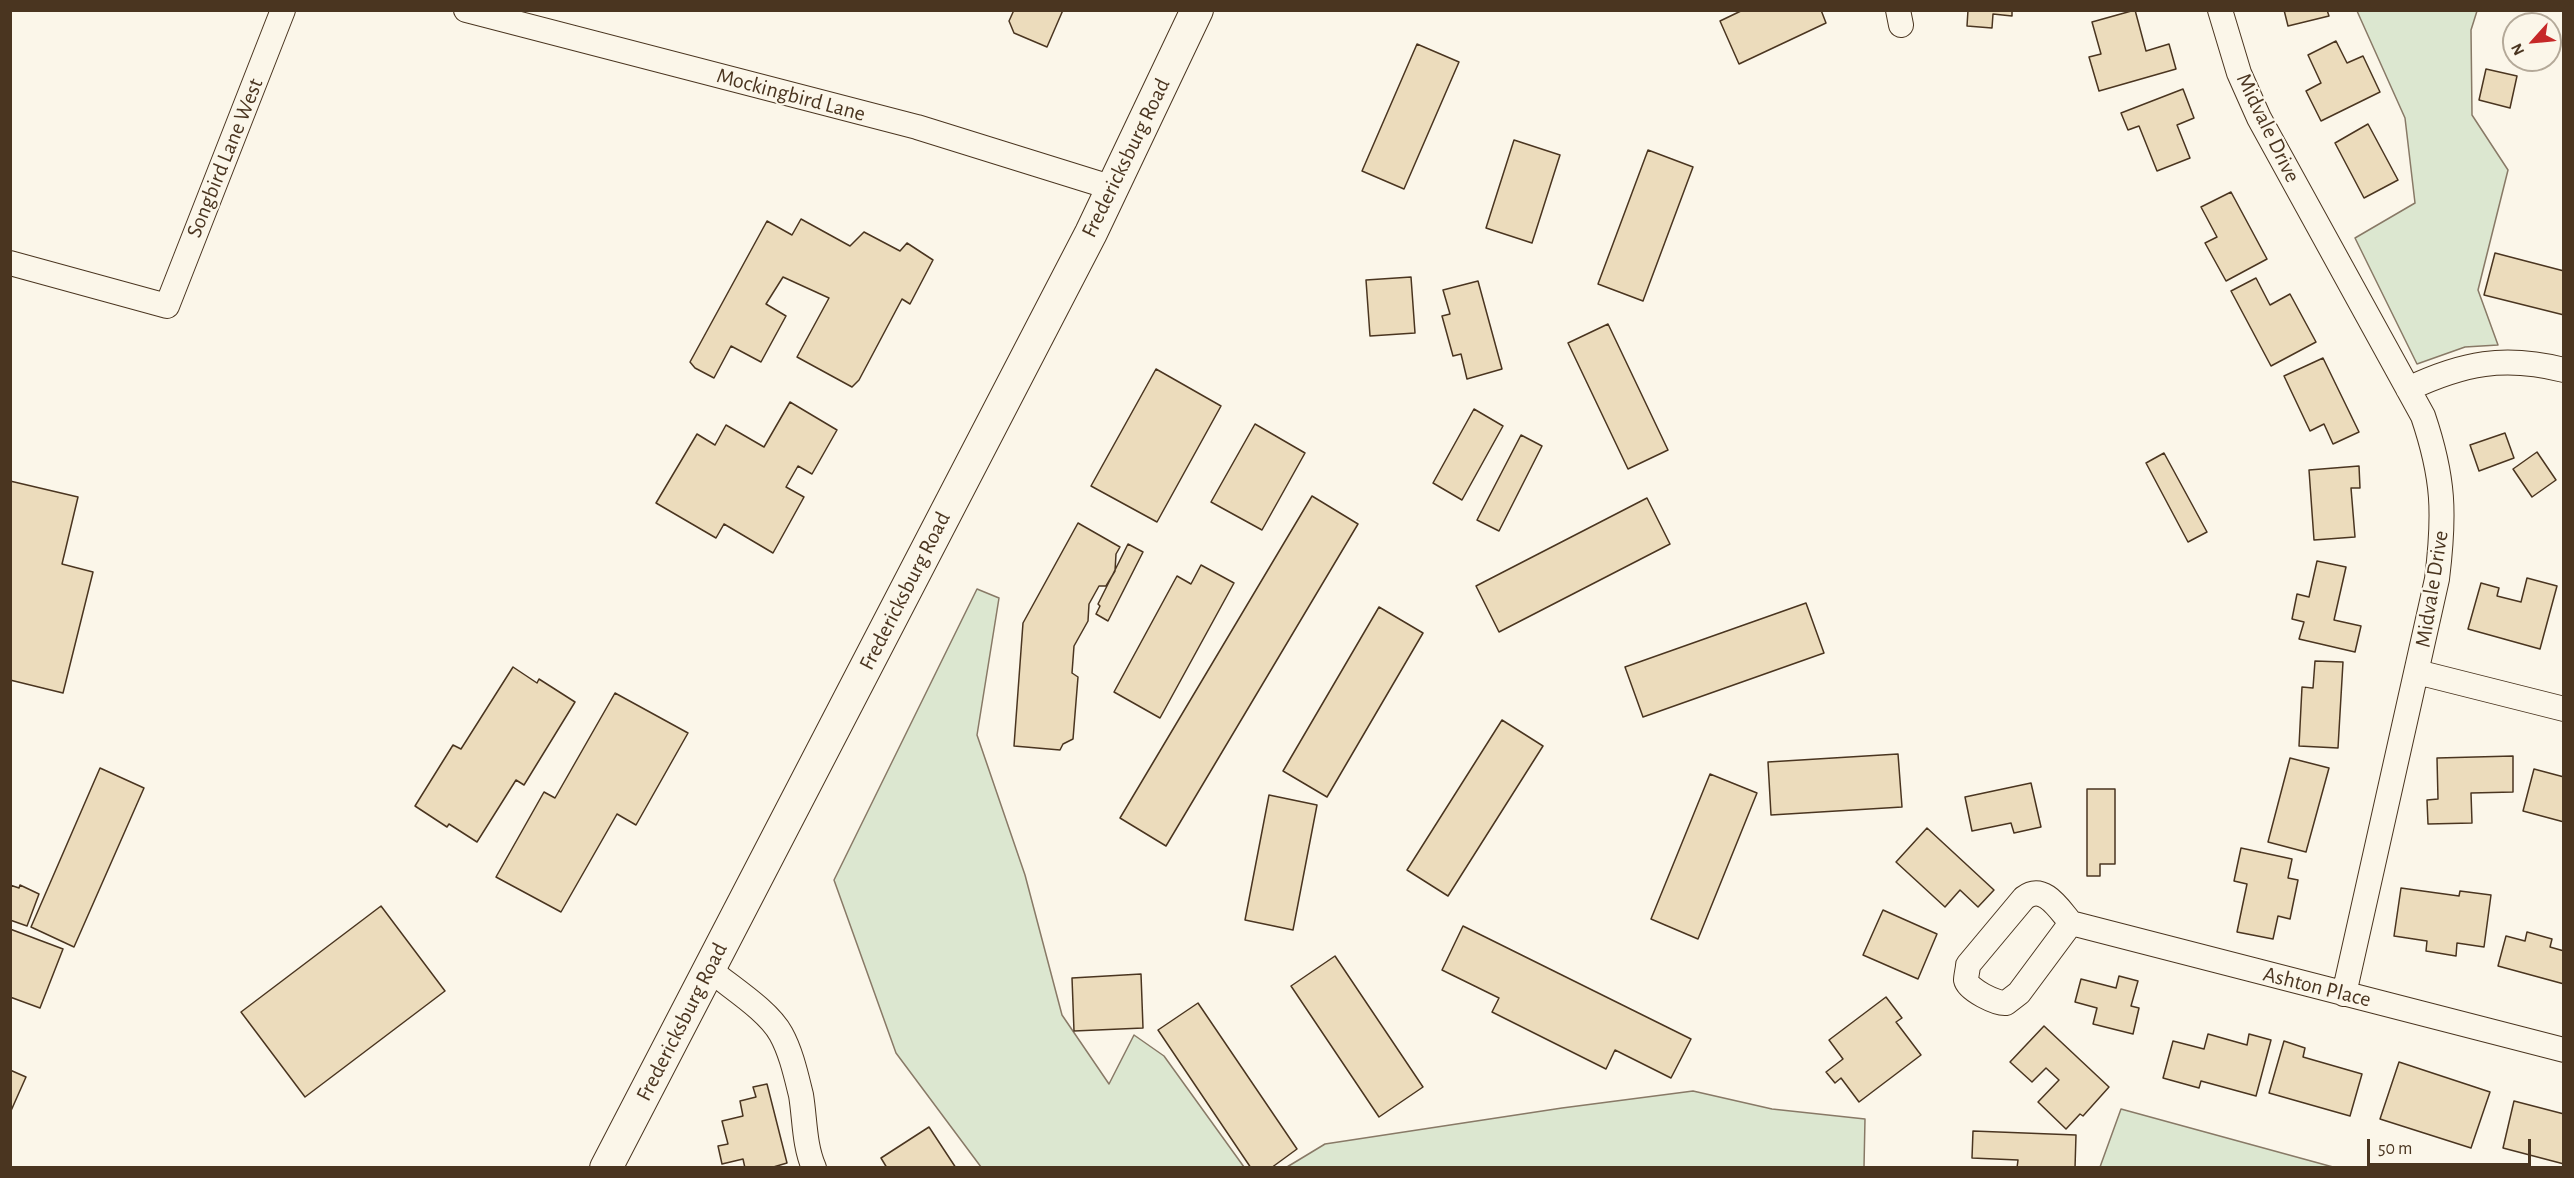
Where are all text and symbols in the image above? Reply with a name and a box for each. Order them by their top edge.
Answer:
north arrow [2502,12,2562,72]
text: N [2508,41,2527,58]
street label: Mockingbird Lane [714,62,868,128]
street label: Midvale Drive [2230,69,2306,187]
street label: Songbird Lane West [181,74,269,242]
street label: Fredericksburg Road [1076,74,1176,242]
street label: Fredericksburg Road [854,507,956,675]
street label: Midvale Drive [2410,529,2454,649]
street label: Fredericksburg Road [631,938,733,1106]
street label: Ashton Place [2260,961,2374,1013]
scale bar [2370,1127,2534,1165]
text: 50 m [2378,1140,2412,1158]

